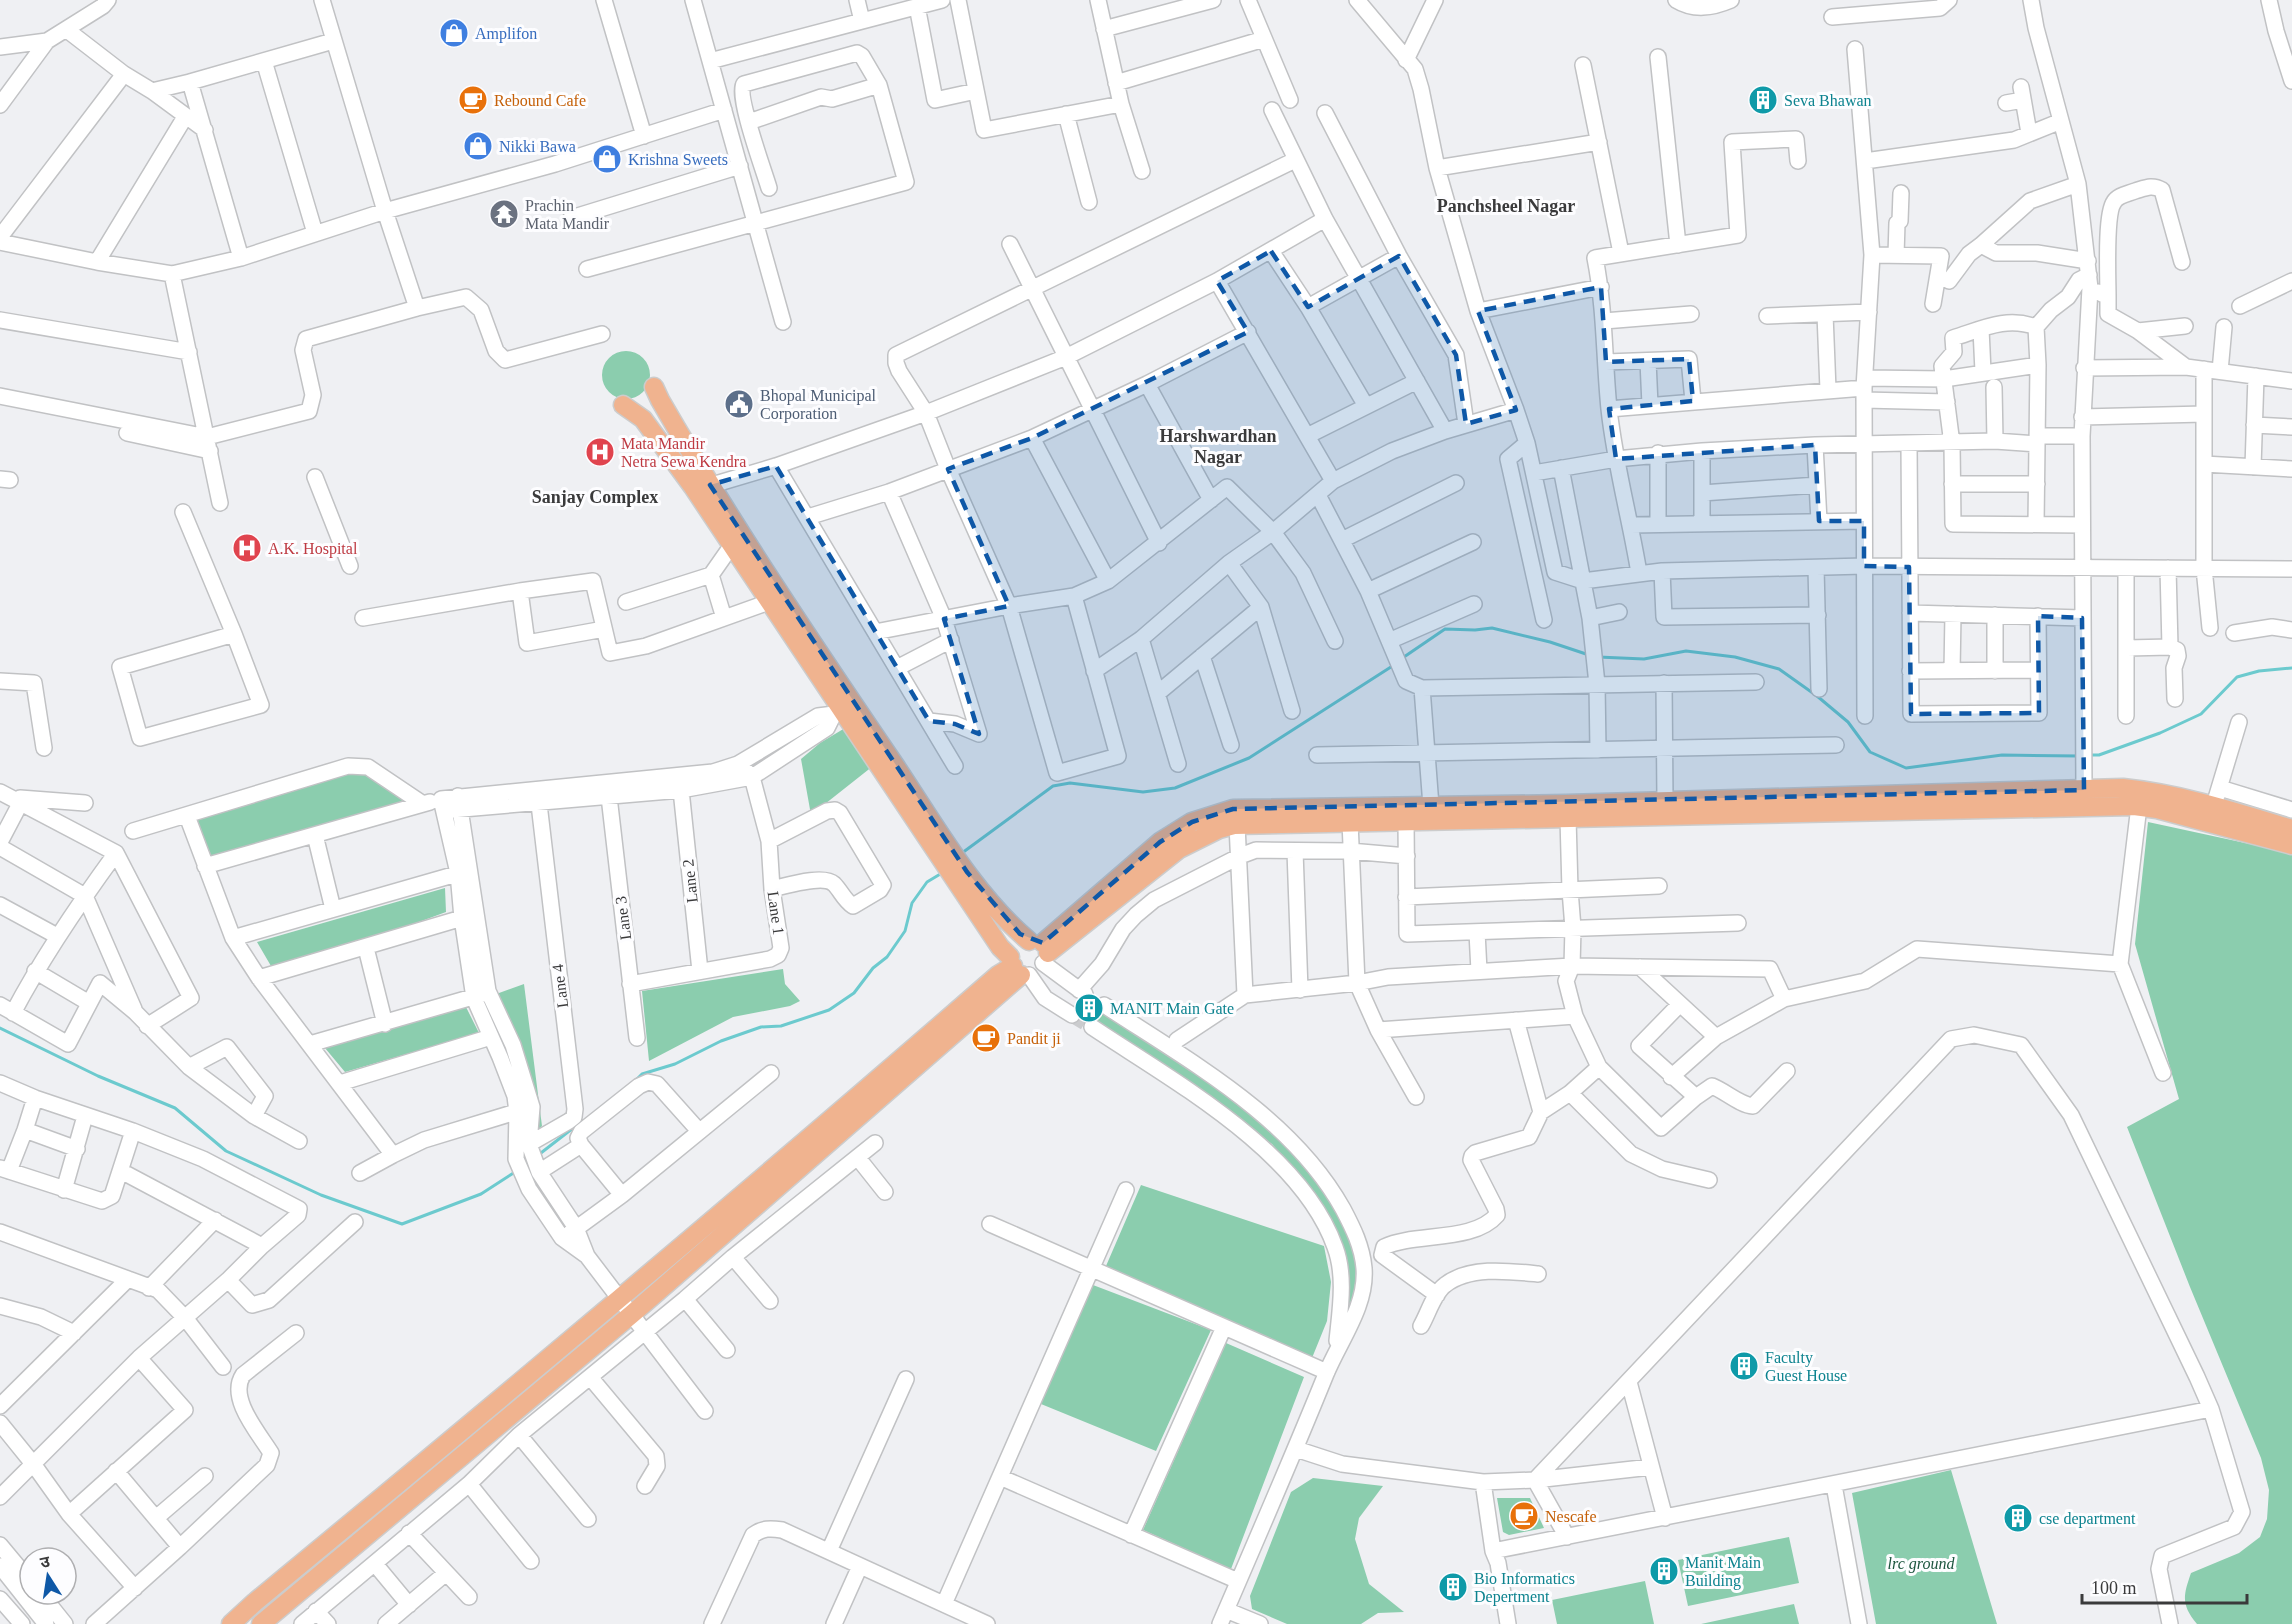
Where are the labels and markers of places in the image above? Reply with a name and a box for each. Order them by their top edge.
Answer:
shop icon: Amplifon [438,17,470,49]
place label: Amplifon [475,25,537,43]
cafe icon: Rebound Cafe [457,84,489,116]
building icon: Seva Bhawan [1747,84,1779,116]
place label: Rebound Cafe [494,92,586,109]
place label: Seva Bhawan [1784,92,1872,109]
shop icon: Nikki Bawa [462,130,494,162]
place label: Nikki Bawa [499,138,576,155]
shop icon: Krishna Sweets [591,143,623,175]
place label: Krishna Sweets [628,151,728,168]
place label: Prachin Mata Mandir [525,197,610,232]
temple icon: Prachin Mata Mandir [488,198,520,230]
place label: Bhopal Municipal Corporation [760,387,877,423]
public building icon: Bhopal Municipal Corporation [723,388,755,420]
place label: Mata Mandir Netra Sewa Kendra [621,435,746,470]
hospital icon: Mata Mandir Netra Sewa Kendra [584,436,616,468]
hospital icon: A.K. Hospital [231,532,263,564]
place label: A.K. Hospital [268,540,358,558]
building icon: MANIT Main Gate [1073,992,1105,1024]
place label: MANIT Main Gate [1110,1000,1234,1017]
cafe icon: Pandit ji [970,1022,1002,1054]
place label: Pandit ji [1007,1030,1061,1048]
place label: Faculty Guest House [1765,1349,1847,1384]
building icon: Faculty Guest House [1728,1350,1760,1382]
cafe icon: Nescafe [1508,1500,1540,1532]
building icon: cse department [2002,1502,2034,1534]
place label: Nescafe [1545,1508,1597,1525]
place label: cse department [2039,1510,2136,1528]
place label: Manit Main Building [1685,1554,1761,1590]
building icon: Manit Main Building [1648,1555,1680,1587]
place label: Bio Informatics Depertment [1474,1570,1575,1606]
building icon: Bio Informatics Depertment [1437,1571,1469,1603]

